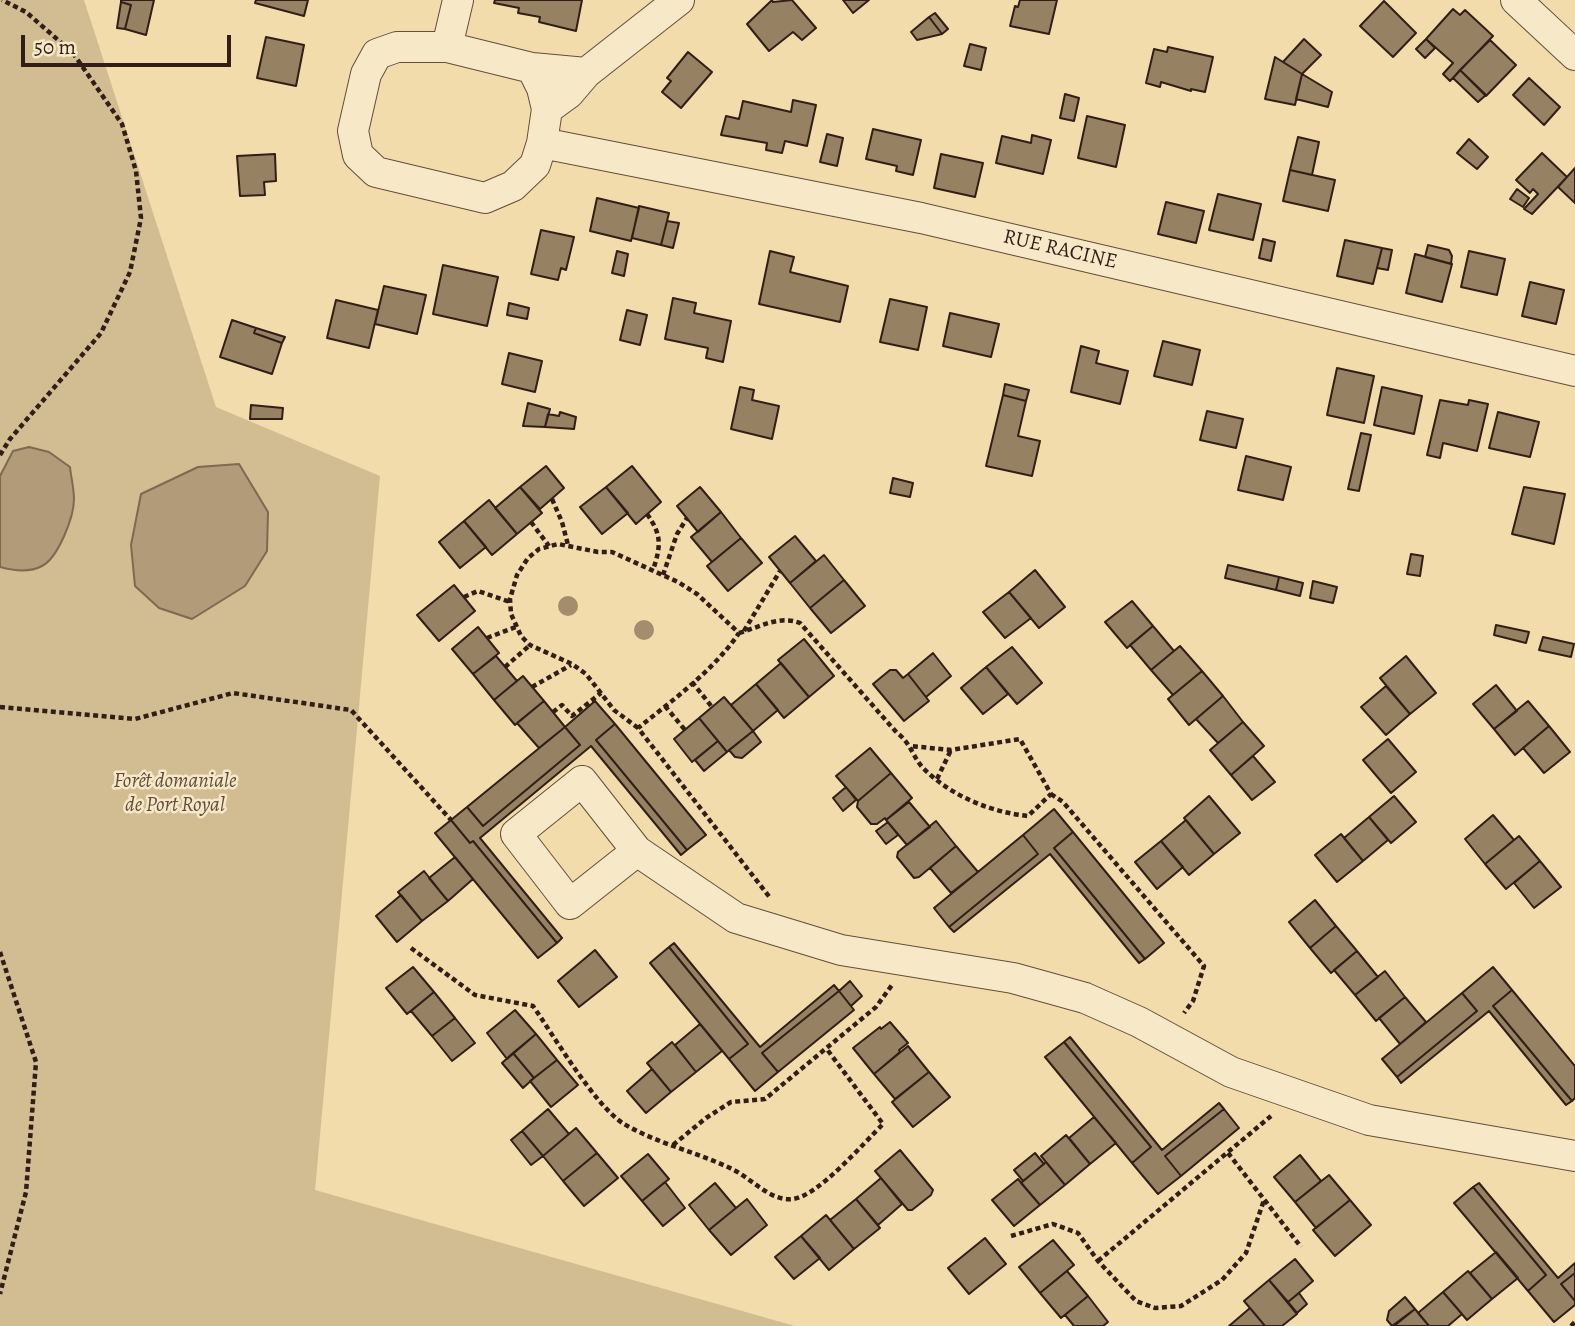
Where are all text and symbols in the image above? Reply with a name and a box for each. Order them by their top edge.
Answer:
scale bar [24,21,234,65]
text: 50 m [34,33,76,61]
street label: RUE RACINE [1000,225,1120,275]
park label: Forêt domaniale de Port Royal [113,769,237,819]

